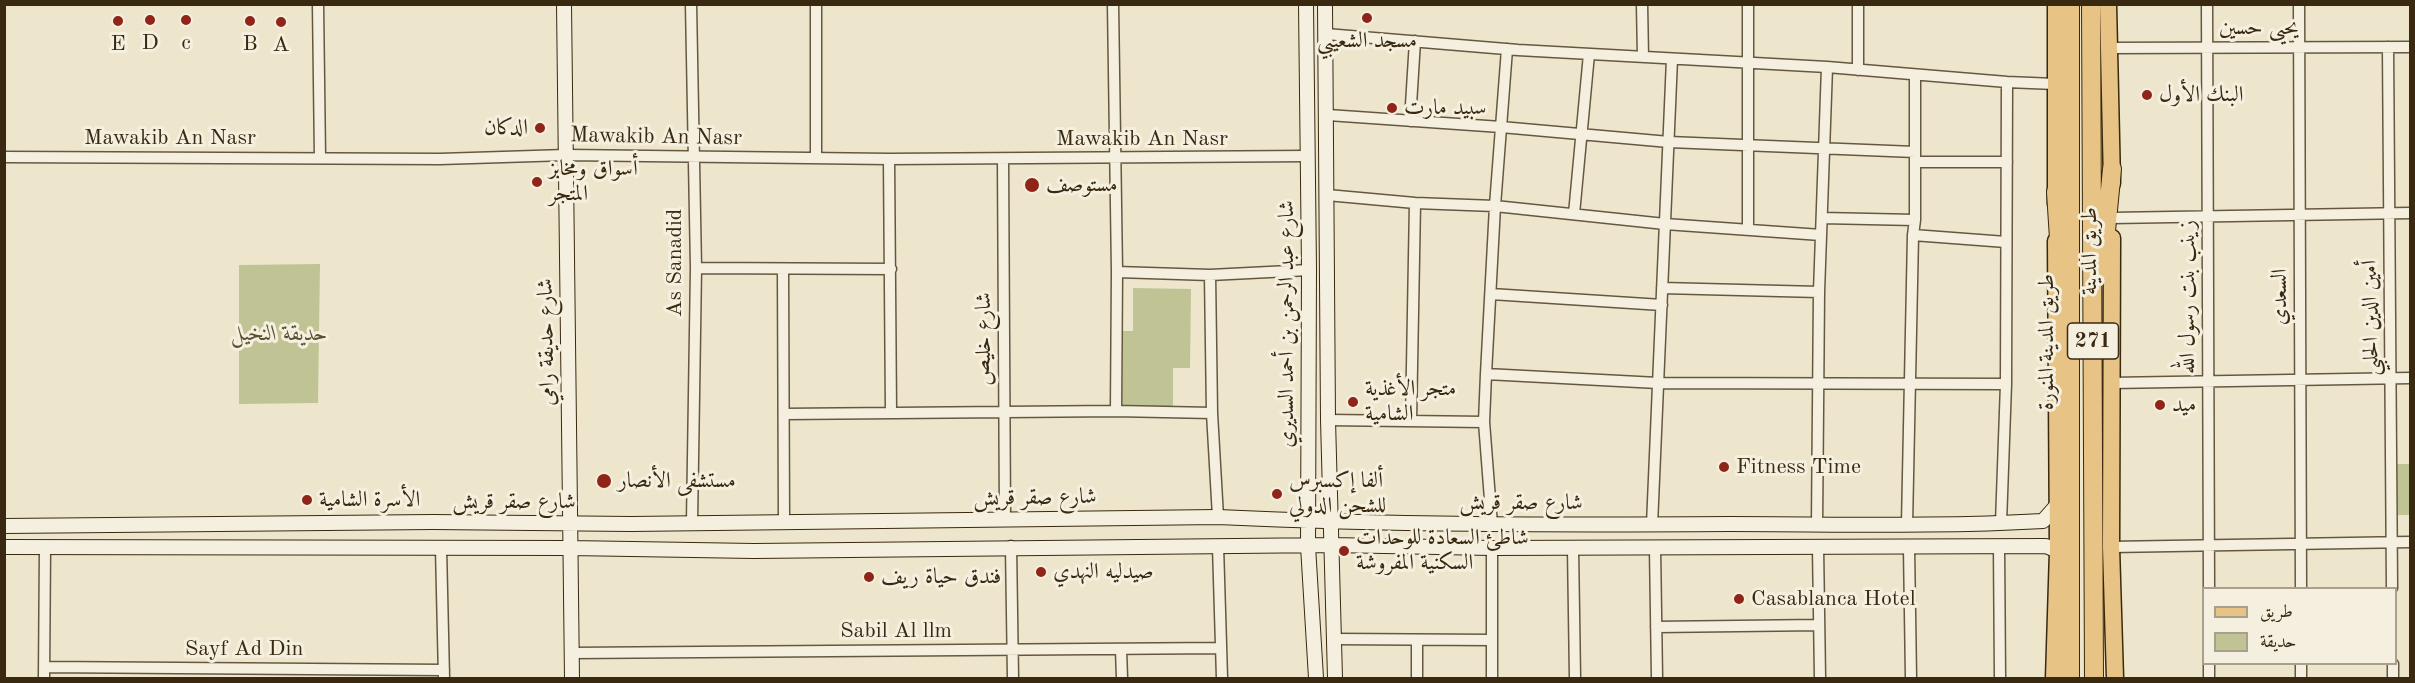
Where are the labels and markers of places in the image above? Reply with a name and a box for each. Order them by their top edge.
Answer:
marker: مسجد الشعيبي [1360,11,1374,25]
marker: D [143,13,157,27]
marker: c [179,13,193,27]
marker: E [111,14,125,28]
marker: B [243,14,257,28]
marker: A [274,15,288,29]
place label: مسجد الشعيبي [1317,28,1417,54]
place label: D [141,30,159,56]
place label: c [181,30,191,56]
place label: E [110,31,126,57]
place label: B [242,31,258,57]
place label: A [273,32,289,58]
place label: البنك الأول [2159,82,2244,108]
marker: البنك الأول [2140,88,2154,102]
place label: سبيد مارت [1404,95,1486,121]
marker: سبيد مارت [1385,101,1399,115]
place label: الدكان [484,115,528,141]
marker: الدكان [533,121,547,135]
place label: أسواق ومخابز المتجر [549,156,638,208]
place label: مستوصف [1046,172,1117,198]
marker: أسواق ومخابز المتجر [530,175,544,189]
marker: مستوصف [1023,176,1041,194]
place label: متجر الأغذية الشامية [1365,376,1456,428]
place label: ميد [2172,392,2196,418]
marker: متجر الأغذية الشامية [1346,395,1360,409]
marker: ميد [2153,398,2167,412]
place label: Fitness Time [1736,454,1861,480]
marker: Fitness Time [1717,460,1731,474]
place label: مستشفى الأنصار [618,468,736,494]
place label: ألفا إكسبرس للشحن الدولي [1289,468,1386,520]
marker: مستشفى الأنصار [595,472,613,490]
place label: الأسرة الشامية [319,487,420,513]
marker: ألفا إكسبرس للشحن الدولي [1270,487,1284,501]
marker: الأسرة الشامية [300,493,314,507]
place label: شاطئ السعادة للوحدات السكنية المفروشة [1356,525,1529,576]
marker: شاطئ السعادة للوحدات السكنية المفروشة [1337,544,1351,558]
place label: صيدليه النهدي [1053,559,1154,585]
place label: فندق حياة ريف [881,564,1001,590]
marker: صيدليه النهدي [1034,565,1048,579]
marker: فندق حياة ريف [862,570,876,584]
place label: Casablanca Hotel [1751,586,1916,612]
marker: Casablanca Hotel [1732,592,1746,606]

